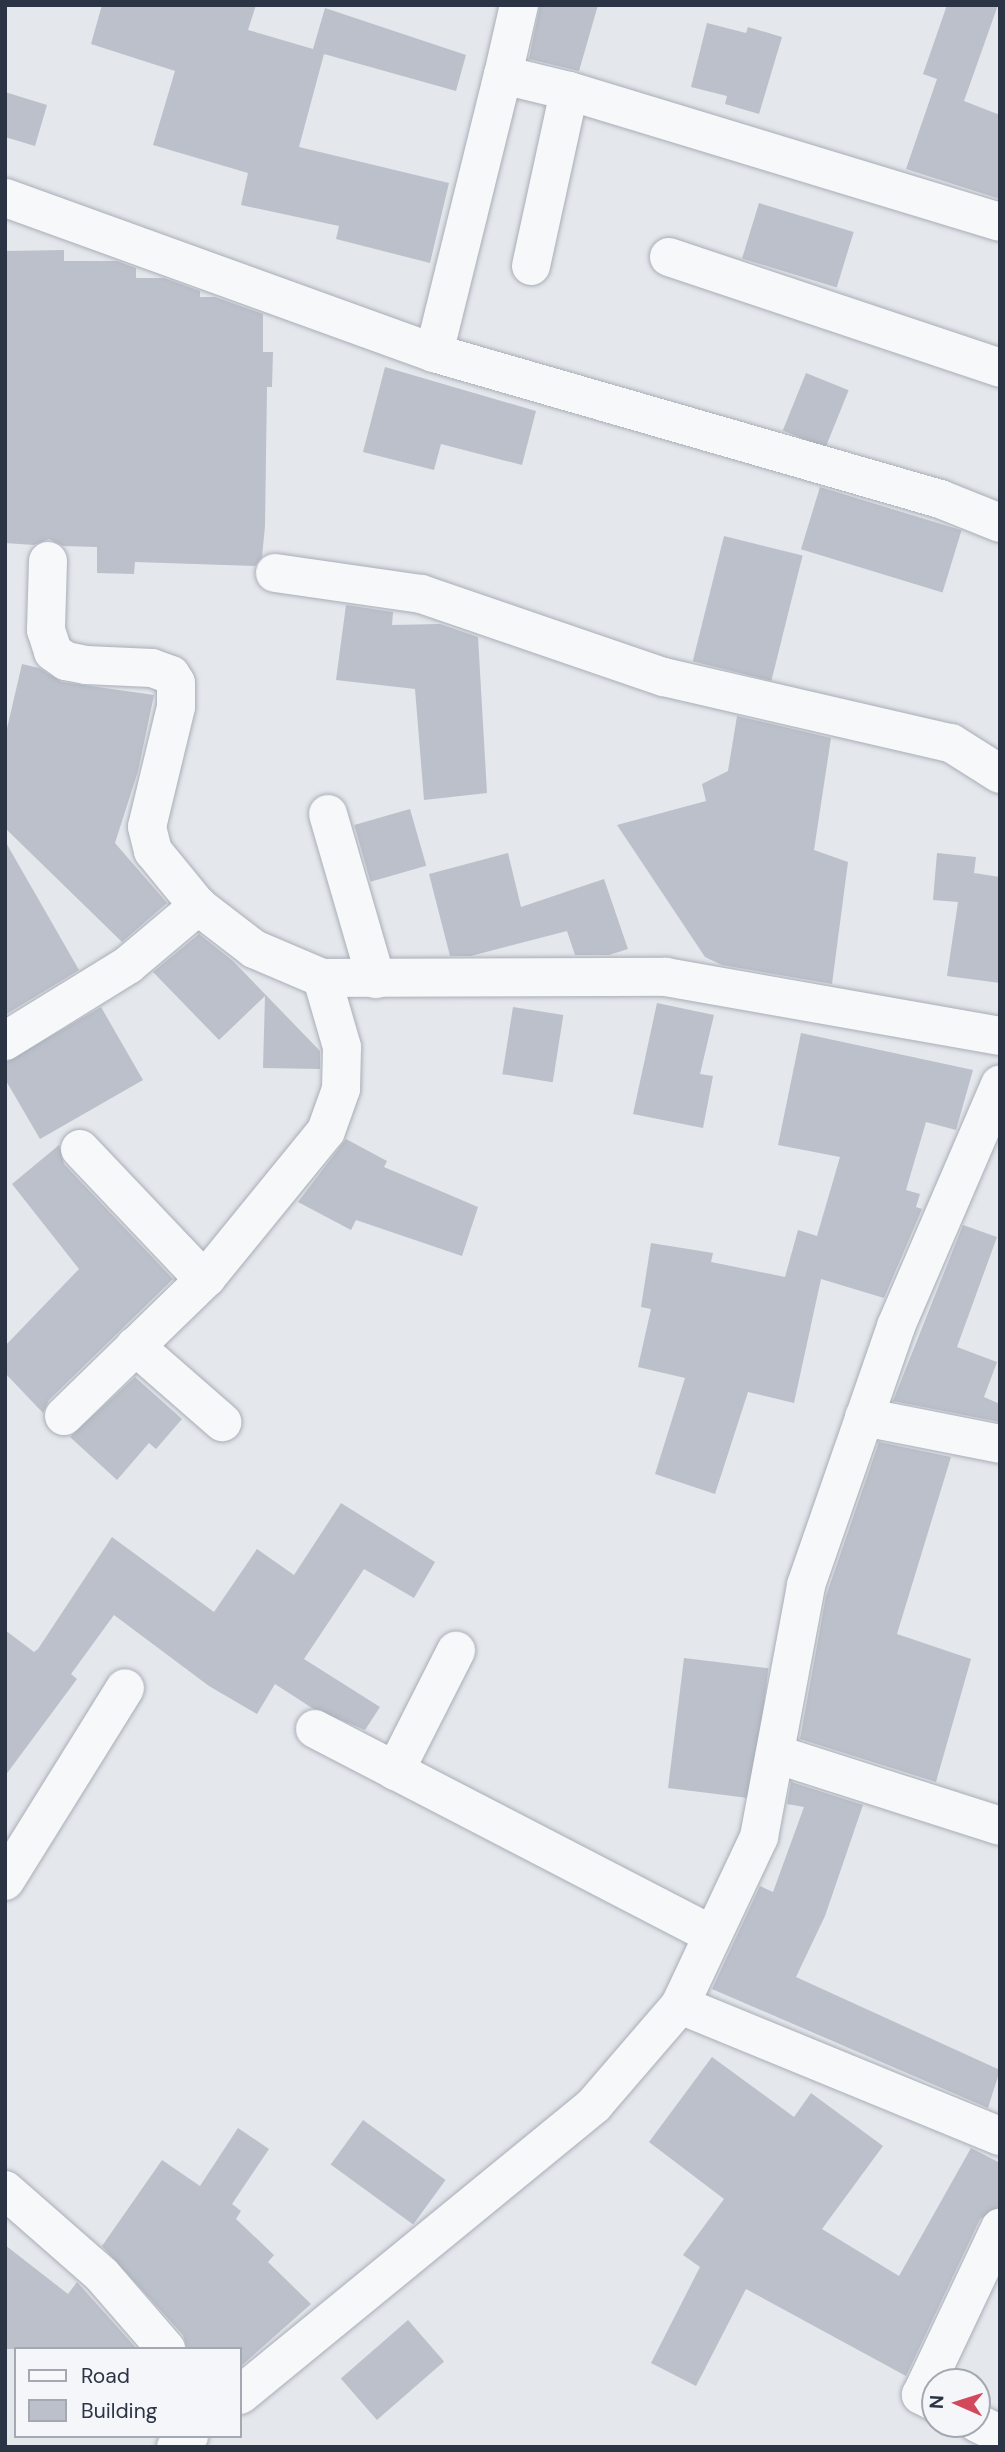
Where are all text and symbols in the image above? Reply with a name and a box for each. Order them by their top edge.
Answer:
legend [14,2347,242,2438]
text: Road [81,2362,130,2390]
north arrow [921,2368,991,2438]
text: N [924,2394,949,2410]
text: Building [81,2397,157,2425]

